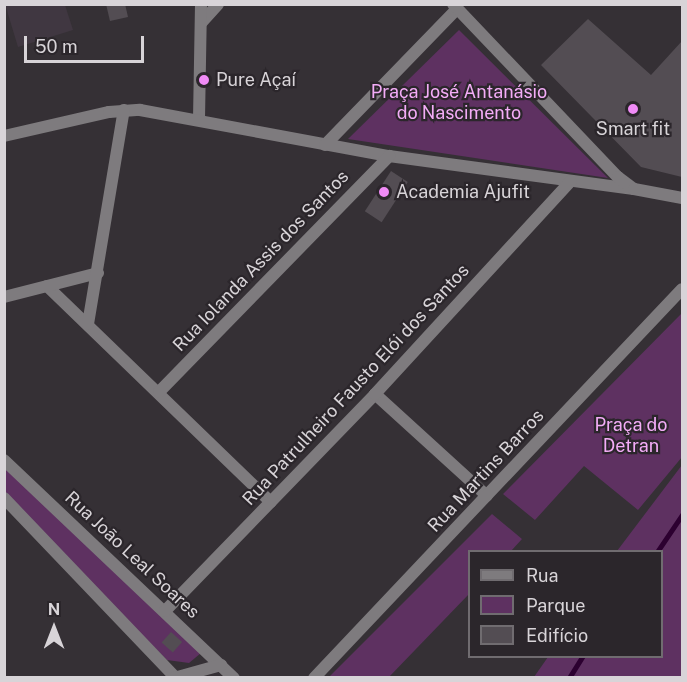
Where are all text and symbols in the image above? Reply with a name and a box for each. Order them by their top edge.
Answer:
scale bar [27,24,147,62]
text: 50 m [35,36,78,57]
place label: Pure Açaí [216,69,296,91]
marker: Pure Açaí [197,73,211,87]
park label: Praça José Antanásio do Nascimento [371,82,547,124]
marker: Smart fit [626,102,640,116]
place label: Smart fit [596,118,670,140]
street label: Rua Iolanda Assis dos Santos [169,166,353,356]
place label: Academia Ajufit [396,181,530,203]
marker: Academia Ajufit [377,185,391,199]
street label: Rua Patrulheiro Fausto Elói dos Santos [238,260,474,510]
street label: Rua Martins Barros [424,405,548,537]
park label: Praça do Detran [594,415,668,458]
street label: Rua João Leal Soares [60,487,204,623]
legend [468,550,663,658]
text: Rua [526,565,558,586]
text: Parque [526,595,586,616]
north arrow [24,598,84,658]
text: N [48,600,60,619]
text: Edifício [526,625,588,646]

